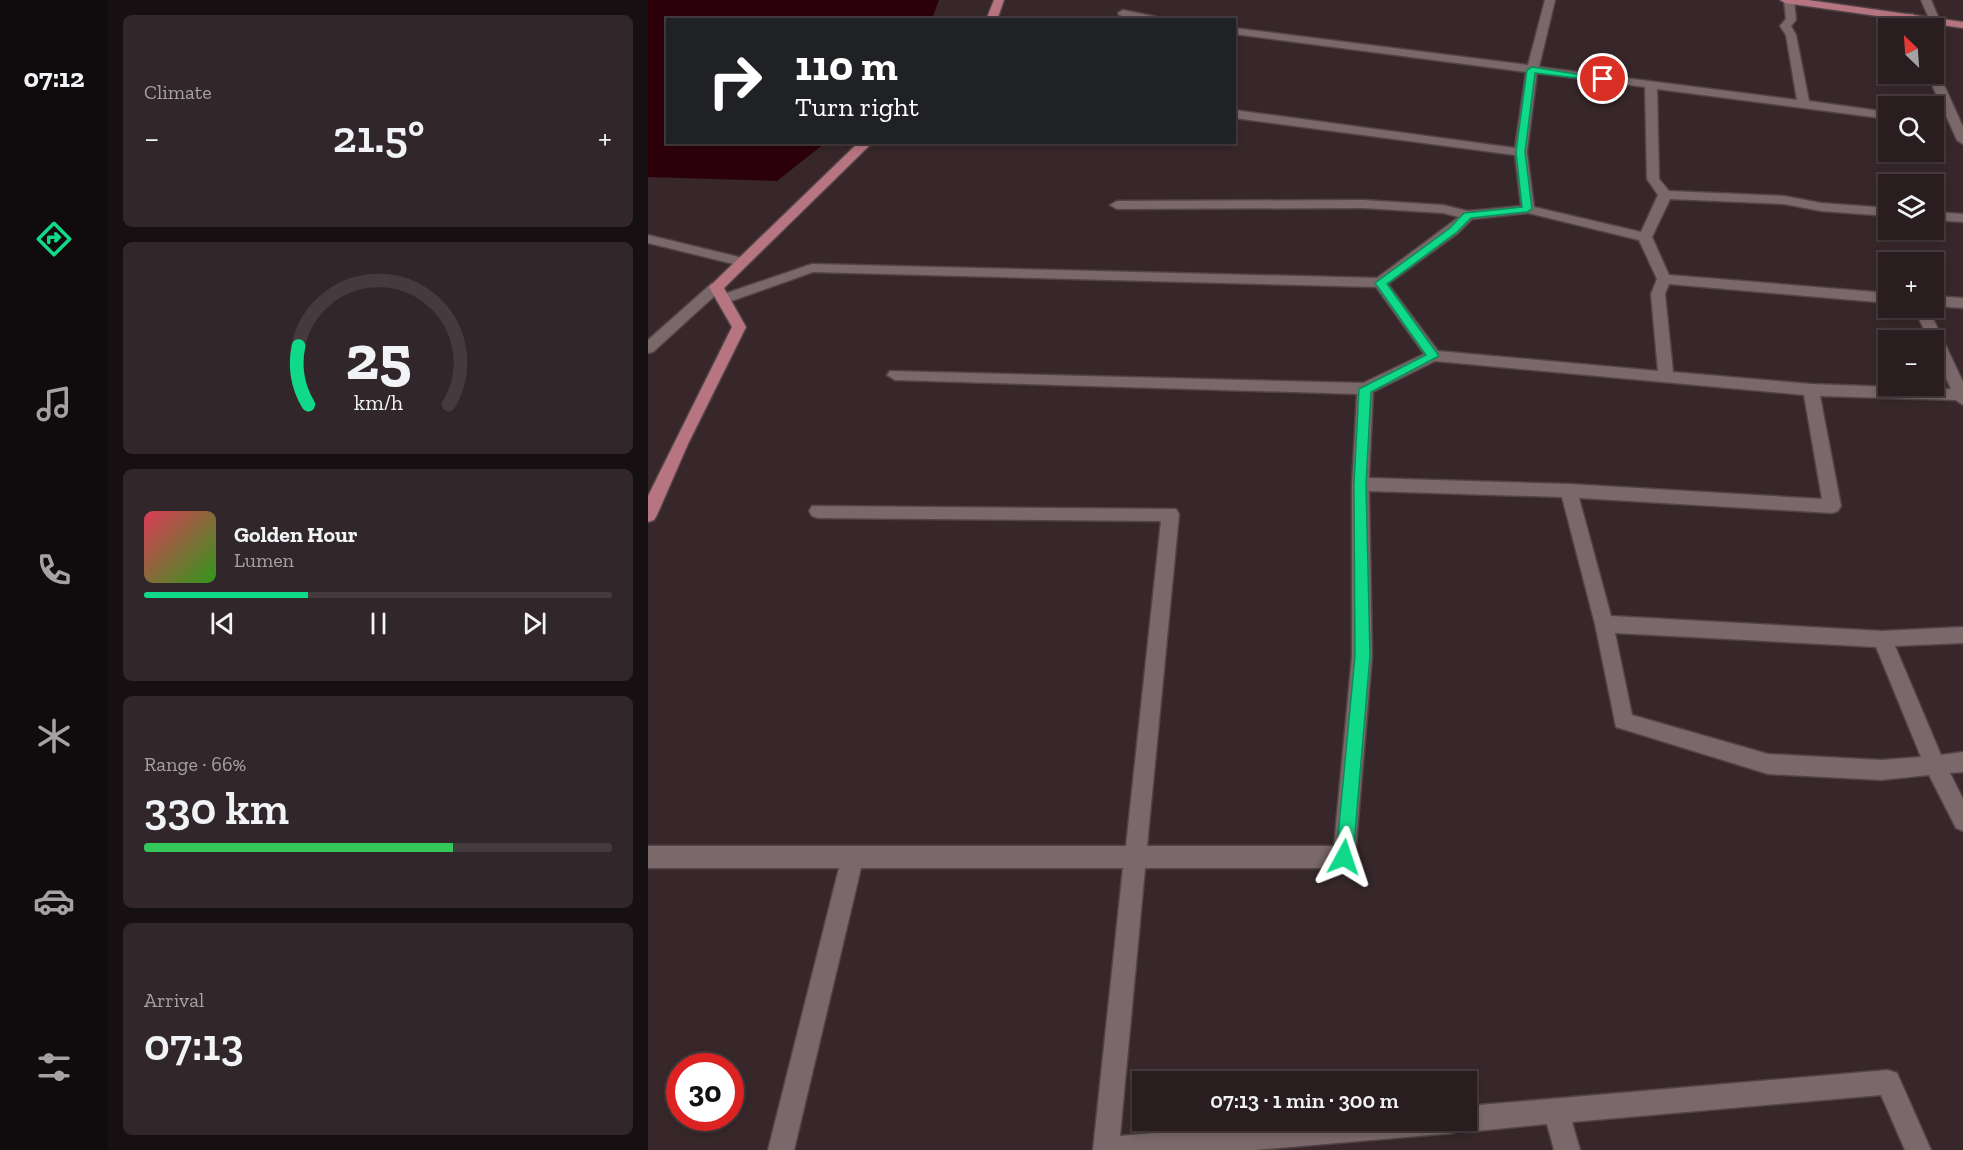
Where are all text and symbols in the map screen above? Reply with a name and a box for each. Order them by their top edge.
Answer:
north arrow [1878,18,1944,84]
map controls [1878,18,1944,396]
text: 110 m [795,40,898,91]
icon: right [696,42,774,120]
pin [1577,53,1628,104]
text: 07:12 [23,62,85,94]
icon: arrive [1586,62,1619,95]
text: Climate [144,80,212,104]
text: Turn right [795,91,919,123]
button: search [1878,96,1944,162]
text: 21.5° [333,110,425,164]
text: − [144,118,159,157]
text: + [598,118,612,157]
button: layers [1878,174,1944,240]
icon: directions [33,218,75,260]
button: + [1878,252,1944,318]
text: 25 [345,320,411,395]
button: − [1878,330,1944,396]
icon: music [33,383,75,425]
text: km/h [354,390,402,415]
text: Golden Hour [234,521,358,548]
text: Lumen [234,548,294,572]
icon: phone [33,549,75,591]
icon: previous [206,607,239,640]
icon: pause [362,607,395,640]
icon: next [518,607,551,640]
icon: climate [33,715,75,757]
text: Range · 66% [144,752,246,776]
text: 330 km [144,782,289,836]
position arrow [1312,825,1376,889]
icon: car [33,880,75,922]
text: Arrival [144,988,204,1012]
text: 07:13 [144,1018,244,1072]
icon: filters [33,1046,75,1088]
speed limit sign: 30 [666,1053,744,1131]
text: 07:13 · 1 min · 300 m [1210,1087,1399,1114]

